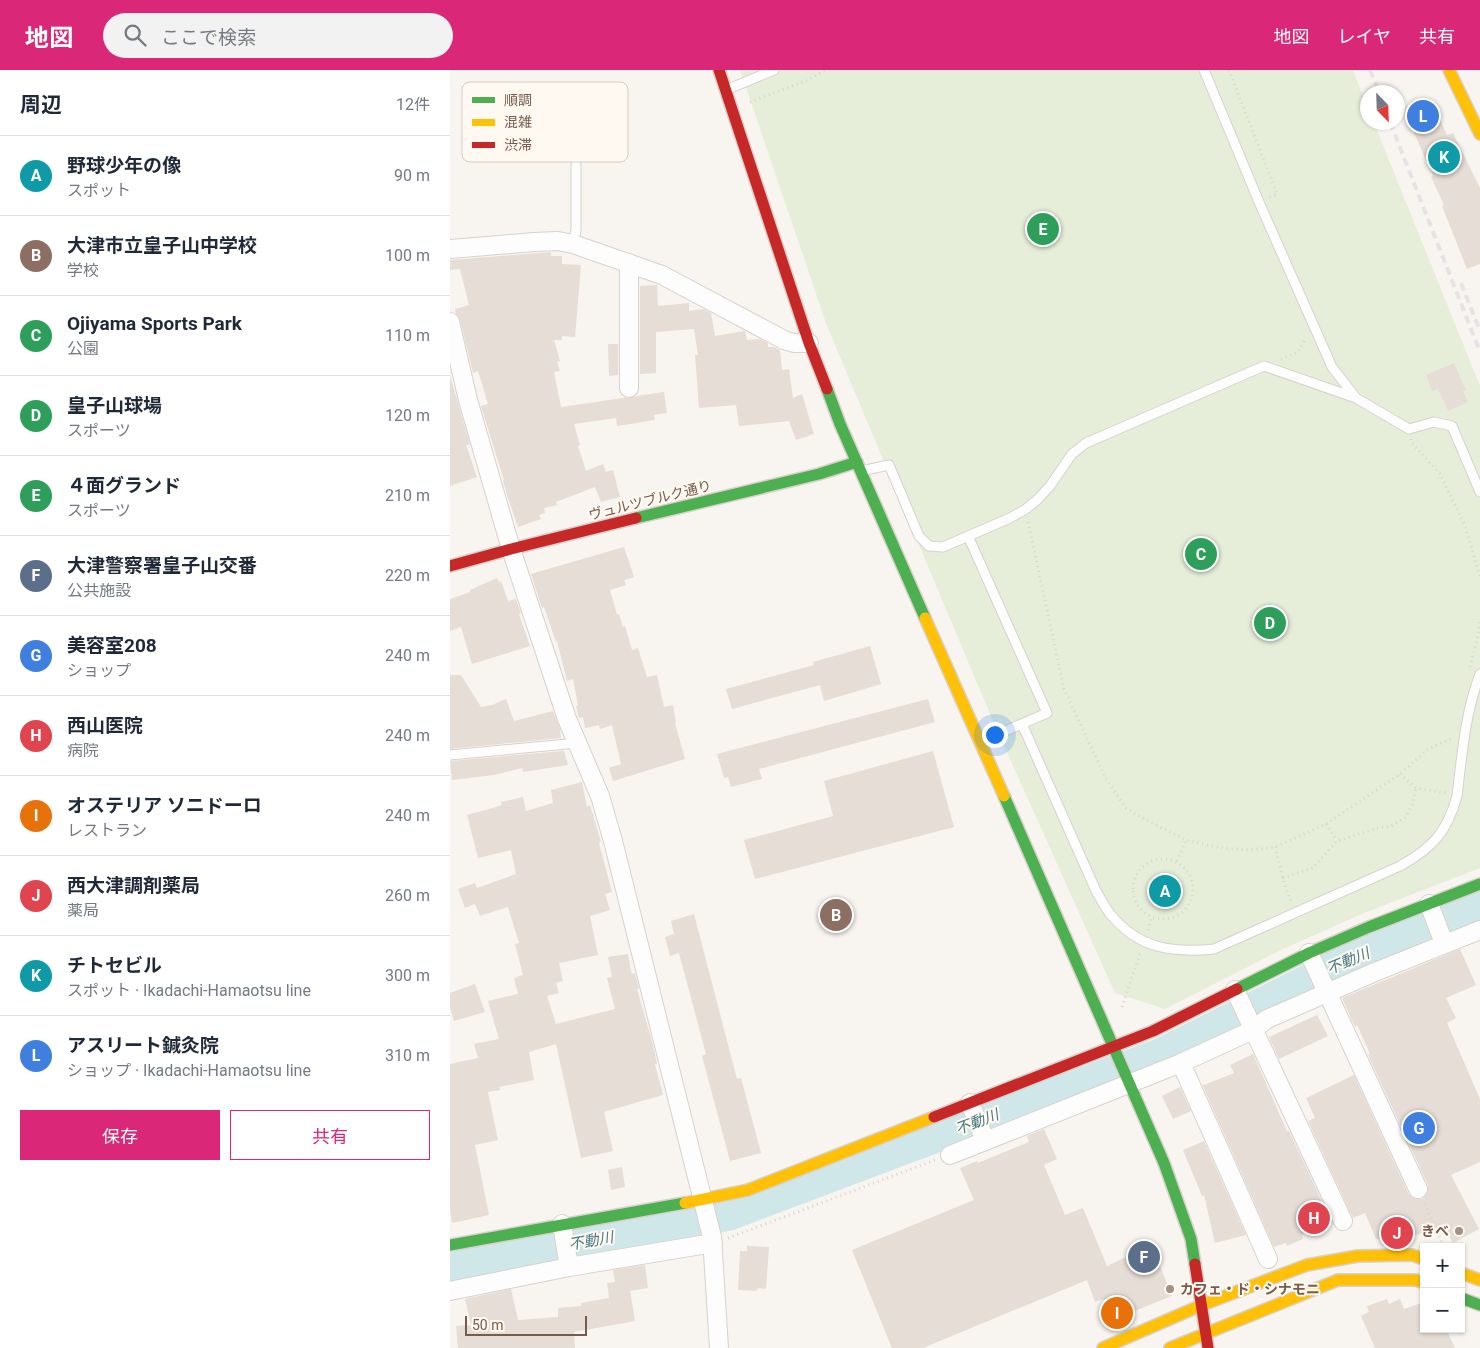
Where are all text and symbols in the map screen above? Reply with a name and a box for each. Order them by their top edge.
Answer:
search box [103,13,453,58]
icon: search [121,21,149,49]
text: 地図 [25,24,73,52]
text: ここで検索 [161,26,256,49]
text: 地図 [1274,26,1310,47]
text: レイヤ [1338,26,1391,47]
text: 共有 [1419,26,1455,47]
legend [462,82,628,162]
north arrow [1360,85,1405,130]
text: 順調 [504,92,532,108]
text: 周辺 [20,93,62,117]
text: 12件 [396,95,430,114]
pin: L [1407,97,1439,135]
text: 混雑 [504,114,532,130]
text: 渋滞 [504,137,532,153]
pin: K [1428,138,1460,176]
text: 野球少年の像 [67,154,181,177]
text: A [31,166,41,185]
text: 90 m [394,166,430,185]
text: スポット [67,181,131,200]
pin: E [1027,210,1059,248]
text: 大津市立皇子山中学校 [67,234,257,257]
text: B [31,246,41,265]
text: 100 m [385,246,430,265]
text: 学校 [67,261,99,280]
text: Ojiyama Sports Park [67,312,242,335]
text: C [31,326,41,345]
text: 110 m [385,326,430,345]
text: 公園 [67,339,99,358]
text: 皇子山球場 [67,394,162,417]
text: D [31,406,41,425]
text: 120 m [385,406,430,425]
text: スポーツ [67,421,131,440]
text: ４面グランド [67,474,181,497]
street label: ヴュルツブルク通り [587,477,713,523]
text: E [32,486,41,505]
text: 210 m [385,486,430,505]
text: スポーツ [67,501,131,520]
pin: C [1185,535,1217,573]
text: 大津警察署皇子山交番 [67,554,257,577]
text: F [32,566,40,585]
text: 220 m [385,566,430,585]
text: 公共施設 [67,581,131,600]
pin: D [1254,604,1286,642]
text: 美容室208 [67,634,157,657]
text: G [31,646,41,665]
text: 240 m [385,646,430,665]
text: ショップ [67,661,131,680]
text: 西山医院 [67,714,143,737]
your location [982,722,1008,748]
text: H [30,726,42,745]
text: 240 m [385,726,430,745]
text: 病院 [67,741,99,760]
text: オステリア ソニドーロ [67,794,262,817]
text: I [34,806,38,825]
text: 240 m [385,806,430,825]
text: レストラン [67,821,147,840]
pin: A [1149,872,1181,910]
text: 西大津調剤薬局 [67,874,200,897]
text: J [32,886,40,905]
text: 260 m [385,886,430,905]
pin: B [820,896,852,934]
text: 薬局 [67,901,99,920]
water label: 不動川 [1324,943,1374,978]
text: チトセビル [67,954,162,977]
text: K [31,966,41,985]
text: 300 m [385,966,430,985]
text: スポット · Ikadachi-Hamaotsu line [67,981,311,1000]
text: アスリート鍼灸院 [67,1034,219,1057]
text: L [32,1046,40,1065]
text: 310 m [385,1046,430,1065]
text: ショップ · Ikadachi-Hamaotsu line [67,1061,311,1080]
water label: 不動川 [953,1105,1003,1138]
pin: G [1403,1109,1435,1147]
button: 保存 [20,1110,220,1160]
button: 共有 [230,1110,430,1160]
pin: H [1298,1199,1330,1237]
pin: J [1381,1214,1413,1252]
place label: きべ [1421,1223,1449,1239]
marker: きべ [1453,1225,1465,1237]
water label: 不動川 [567,1228,617,1254]
pin: F [1128,1238,1160,1276]
map controls [1420,1243,1465,1333]
button: + [1420,1243,1465,1288]
place label: カフェ・ド・シナモニ [1180,1281,1320,1297]
marker: カフェ・ド・シナモニ [1164,1283,1176,1295]
button: − [1420,1288,1465,1333]
pin: I [1101,1294,1133,1332]
scale bar [465,1313,588,1336]
text: 50 m [472,1317,504,1333]

